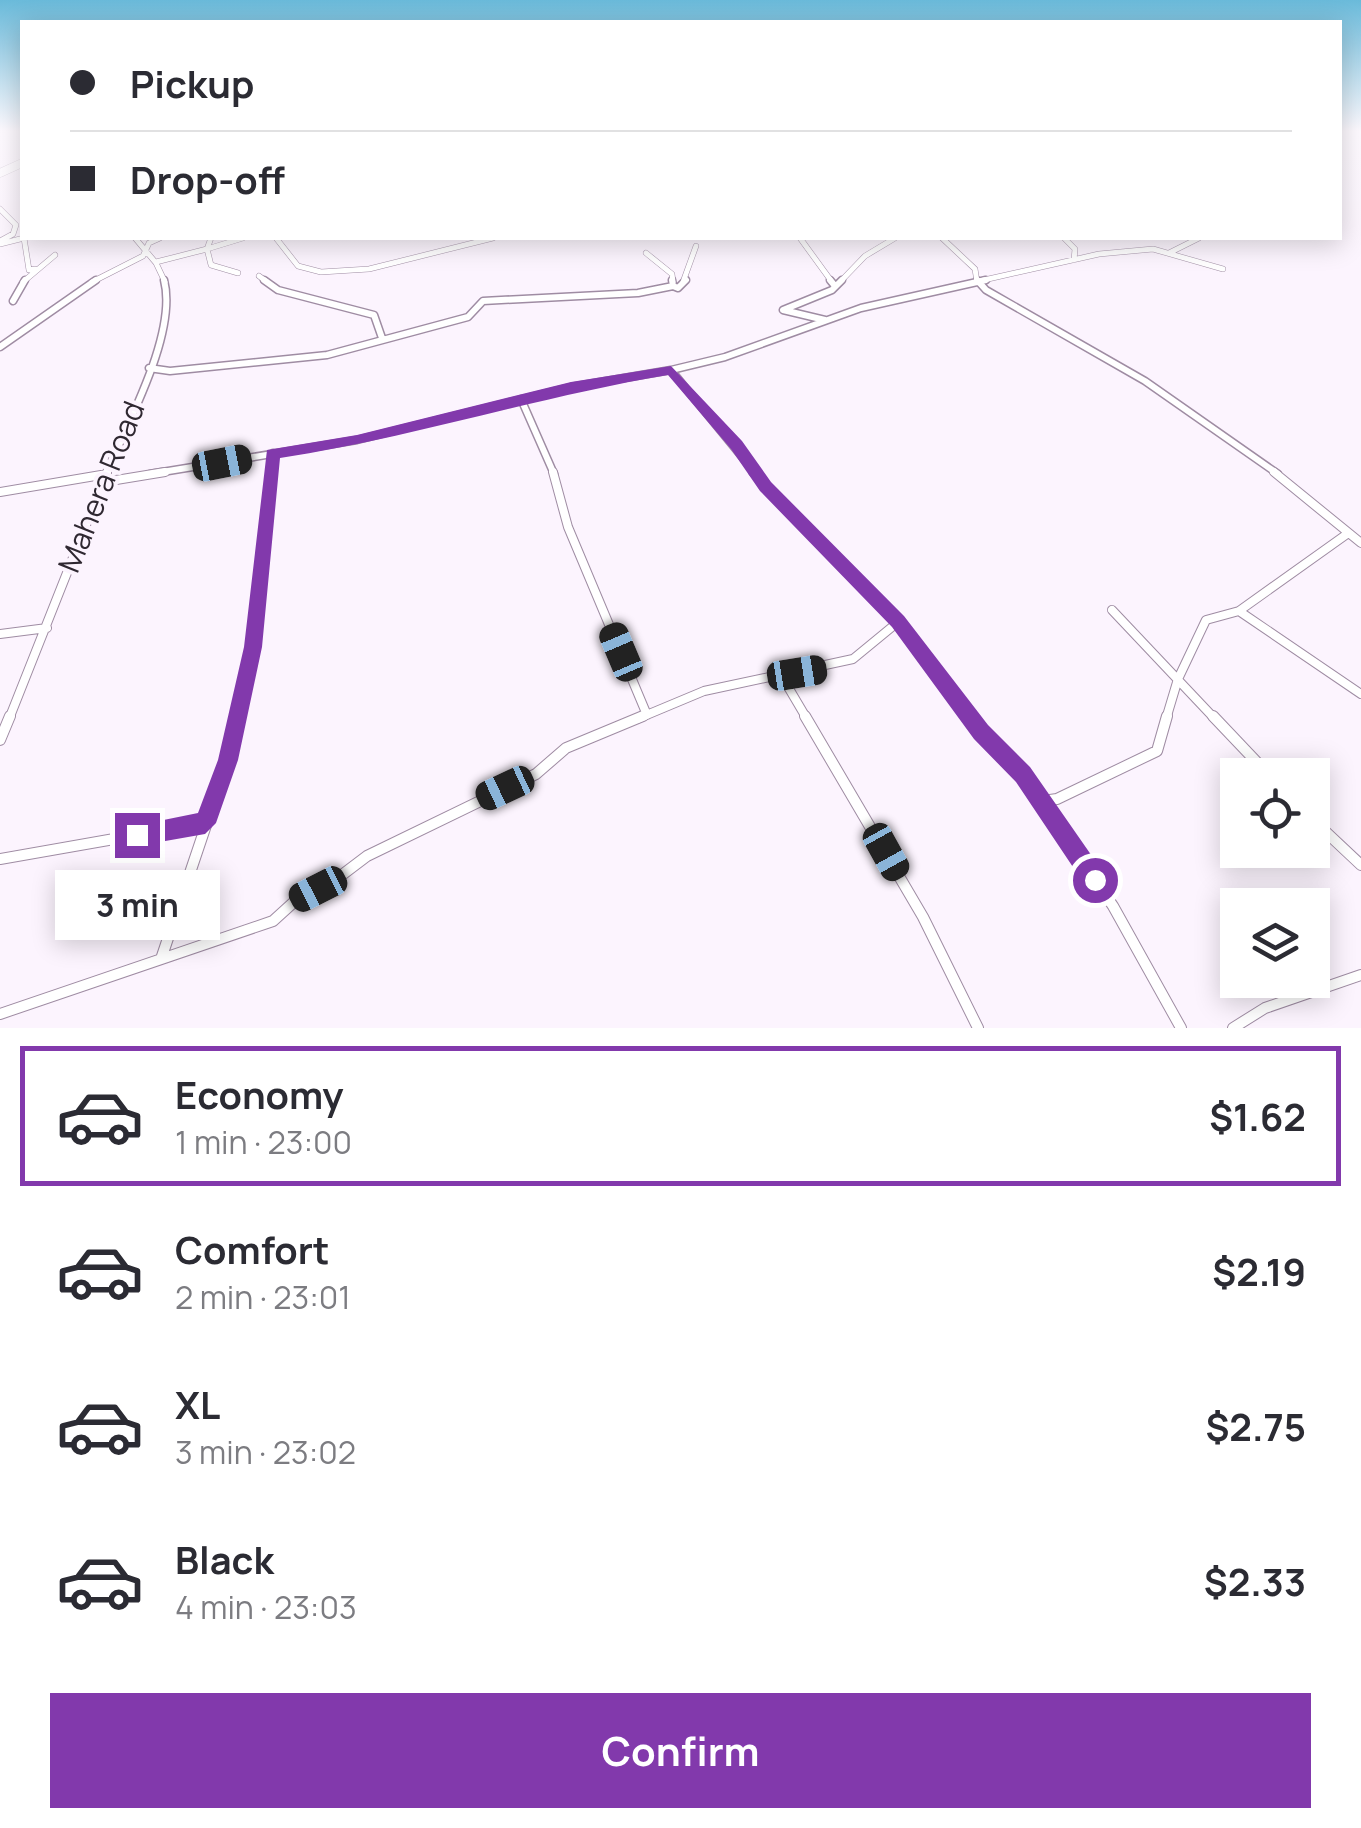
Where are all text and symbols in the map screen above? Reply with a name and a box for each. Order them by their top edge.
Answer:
text: Pickup [130,57,254,109]
text: Drop-off [130,153,285,205]
street label: Mahera Road [48,395,154,578]
car [190,443,254,483]
car [595,619,647,685]
car [765,653,829,693]
map controls [1220,758,1330,998]
button: locate [1220,758,1330,868]
car [471,762,539,814]
route end [115,813,160,858]
car [858,818,914,886]
route start [1073,858,1118,903]
car [284,862,352,916]
callout: 3 min [54,870,220,940]
text: 3 min [96,883,179,927]
button: layers [1220,888,1330,998]
text: Economy [175,1068,344,1120]
icon: car [55,1071,145,1161]
text: $1.62 [1209,1090,1306,1142]
text: 1 min · 23:00 [175,1120,352,1164]
text: Comfort [175,1223,329,1275]
icon: car [55,1226,145,1316]
text: $2.19 [1212,1245,1306,1297]
text: 2 min · 23:01 [175,1275,351,1319]
text: XL [175,1378,220,1430]
icon: car [55,1381,145,1471]
text: $2.75 [1205,1400,1306,1452]
text: 3 min · 23:02 [175,1430,356,1474]
text: Black [175,1533,274,1585]
icon: car [55,1536,145,1626]
text: $2.33 [1204,1555,1306,1607]
text: 4 min · 23:03 [175,1585,357,1629]
button: Confirm [50,1693,1311,1808]

